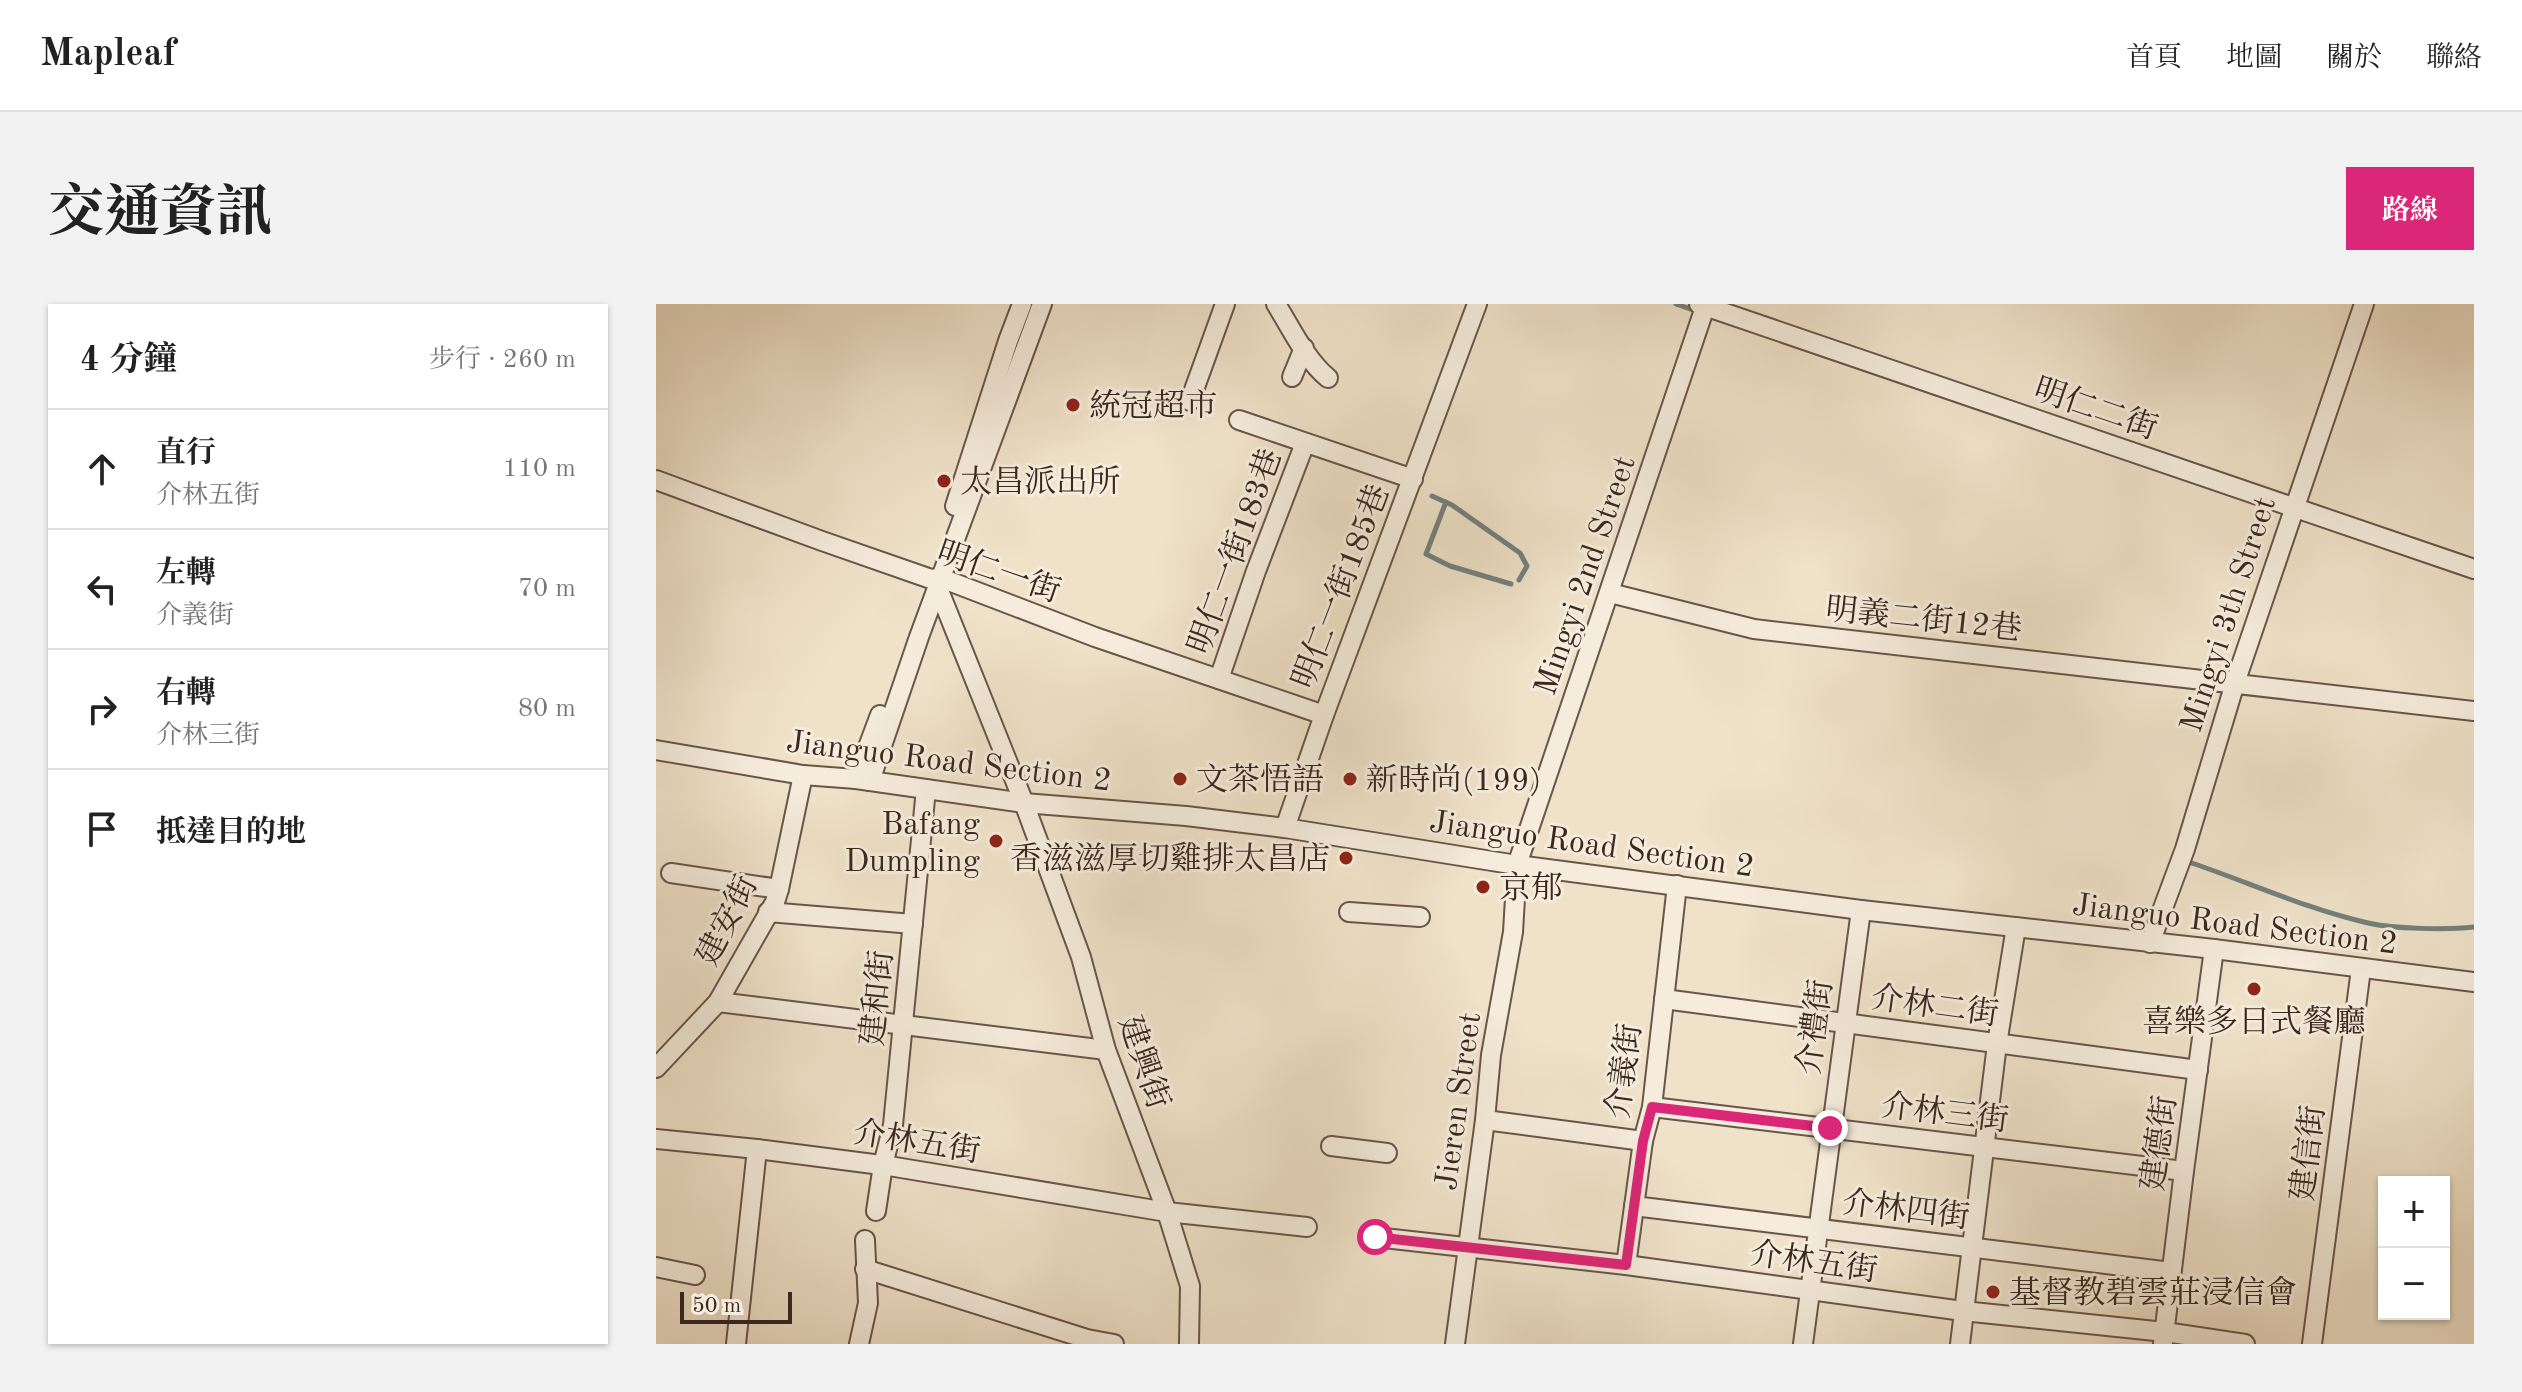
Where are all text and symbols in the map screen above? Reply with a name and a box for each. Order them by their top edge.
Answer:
text: Mapleaf [40,36,176,74]
text: 首頁 [2126,45,2182,73]
text: 地圖 [2226,45,2282,73]
text: 關於 [2326,45,2382,73]
text: 聯絡 [2426,45,2482,73]
button: 路線 [2346,167,2474,250]
text: 交通資訊 [48,187,272,243]
text: 4 分鐘 [80,344,177,378]
text: 步行 · 260 m [429,347,576,373]
street label: 明仁二街 [2029,372,2162,447]
place label: 統冠超市 [1089,389,1217,424]
marker: 統冠超市 [1064,396,1082,414]
text: 直行 [156,439,216,469]
street label: 明仁一街183巷 [1182,444,1289,659]
icon: ahead [80,447,124,491]
street label: Mingyi 2nd Street [1531,452,1643,700]
text: 110 m [503,456,576,482]
place label: 太昌派出所 [960,465,1120,500]
marker: 太昌派出所 [935,472,953,490]
street label: 明仁一街185巷 [1286,480,1396,693]
text: 介林五街 [156,483,260,509]
street label: Mingyi 3th Street [2177,493,2283,737]
street label: 明仁一街 [932,535,1065,610]
text: 左轉 [156,559,216,589]
icon: left [80,567,124,611]
text: 70 m [518,576,576,602]
street label: 明義二街12巷 [1824,592,2024,647]
text: 介義街 [156,603,234,629]
text: 右轉 [156,679,216,709]
icon: right [80,687,124,731]
text: 80 m [518,696,576,722]
text: 介林三街 [156,723,260,749]
street label: Jianguo Road Section 2 [784,727,1113,799]
place label: 文茶悟語 [1196,763,1324,798]
place label: 新時尚(199) [1366,763,1541,798]
marker: 文茶悟語 [1171,770,1189,788]
marker: 新時尚(199) [1341,770,1359,788]
icon: arrive [80,807,124,851]
street label: Jianguo Road Section 2 [1427,807,1756,885]
place label: Bafang Dumpling [844,810,980,879]
text: 抵達目的地 [156,818,306,848]
marker: Bafang Dumpling [987,832,1005,850]
place label: 香滋滋厚切雞排太昌店 [1010,841,1330,877]
marker: 香滋滋厚切雞排太昌店 [1337,849,1355,867]
street label: 建安街 [689,870,765,971]
place label: 京郁 [1499,870,1563,906]
marker: 京郁 [1474,878,1492,896]
street label: Jianguo Road Section 2 [2070,890,2399,962]
street label: 建和街 [855,949,900,1048]
street label: 介禮街 [1790,977,1839,1077]
street label: 介林二街 [1869,979,2001,1033]
marker: 喜樂多日式餐廳 [2245,980,2263,998]
place label: 喜樂多日式餐廳 [2142,1004,2366,1040]
street label: Jieren Street [1432,1010,1488,1193]
street label: 建興街 [1111,1011,1176,1114]
street label: 介義街 [1599,1021,1648,1121]
street label: 介林三街 [1879,1087,2011,1139]
street label: 建德街 [2135,1093,2183,1193]
street label: 建信街 [2284,1103,2332,1203]
route end [1812,1110,1848,1146]
street label: 介林五街 [851,1114,983,1170]
map controls [2378,1176,2450,1320]
button: + [2378,1176,2450,1248]
street label: 介林四街 [1840,1184,1972,1236]
route start [1357,1219,1393,1255]
street label: 介林五街 [1748,1235,1880,1289]
button: − [2378,1248,2450,1320]
place label: 基督教碧雲莊浸信會 [2009,1275,2297,1311]
marker: 基督教碧雲莊浸信會 [1984,1283,2002,1301]
scale bar [680,1288,792,1324]
text: 50 m [692,1295,741,1317]

